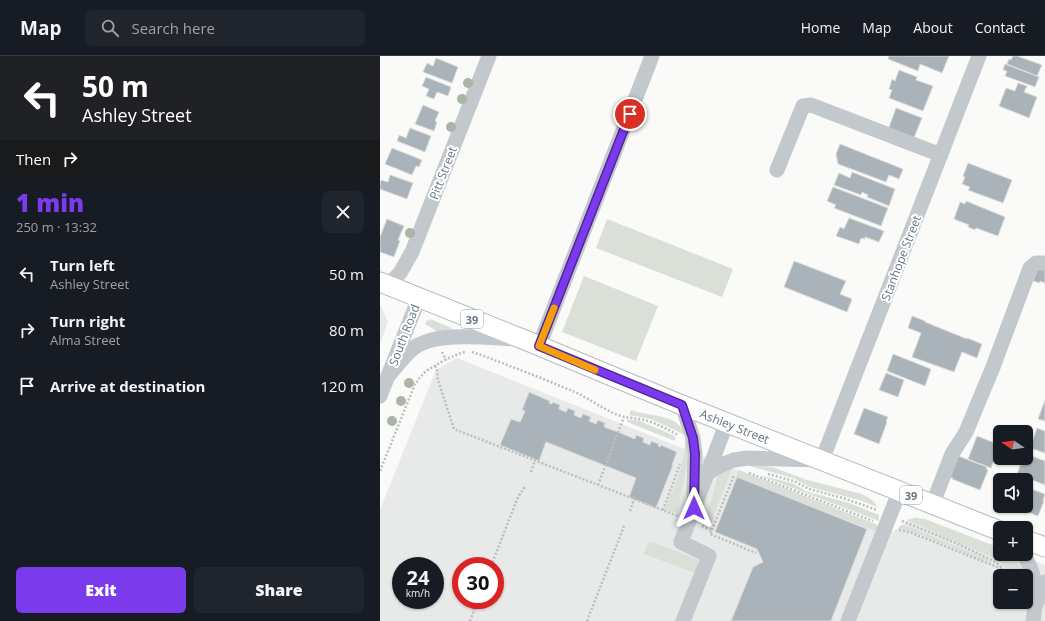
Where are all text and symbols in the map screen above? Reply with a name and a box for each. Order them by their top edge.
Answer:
search box [85,10,365,46]
text: Map [20,15,61,41]
icon: search [99,17,121,39]
text: Search here [131,18,215,38]
text: Home [801,18,840,37]
text: Map [862,18,891,37]
text: About [913,18,953,37]
text: Contact [975,18,1025,37]
text: 50 m [82,67,149,105]
icon: left [16,72,68,124]
pin [613,97,647,131]
text: Ashley Street [82,103,192,127]
icon: arrive [619,103,641,125]
street label: Pitt Street [425,144,461,202]
icon: right [59,148,81,170]
text: Then [16,149,51,169]
text: 1 min [16,186,84,219]
button: close [322,191,364,233]
street label: Stanhope Street [877,213,925,303]
text: 250 m · 13:32 [16,218,97,236]
text: Turn left [50,255,115,275]
icon: left [16,263,38,285]
text: 50 m [329,264,364,284]
text: Ashley Street [50,275,129,293]
street label: South Road [384,302,424,368]
road number: 39 [461,310,483,328]
text: Turn right [50,311,125,331]
icon: right [16,319,38,341]
text: 80 m [329,320,364,340]
text: Alma Street [50,331,120,349]
icon: arrive [16,375,38,397]
text: Arrive at destination [50,376,205,396]
text: 120 m [320,376,364,396]
street label: Ashley Street [698,405,772,447]
north arrow [993,425,1033,465]
map controls [993,425,1033,609]
button: sound [993,473,1033,513]
road number: 39 [900,486,922,504]
position arrow [673,487,715,529]
button: + [993,521,1033,561]
speed limit sign: 30 [452,557,504,609]
text: 24 [407,564,429,591]
button: Exit [16,567,186,613]
button: Share [194,567,364,613]
button: − [993,569,1033,609]
text: km/h [406,586,430,600]

